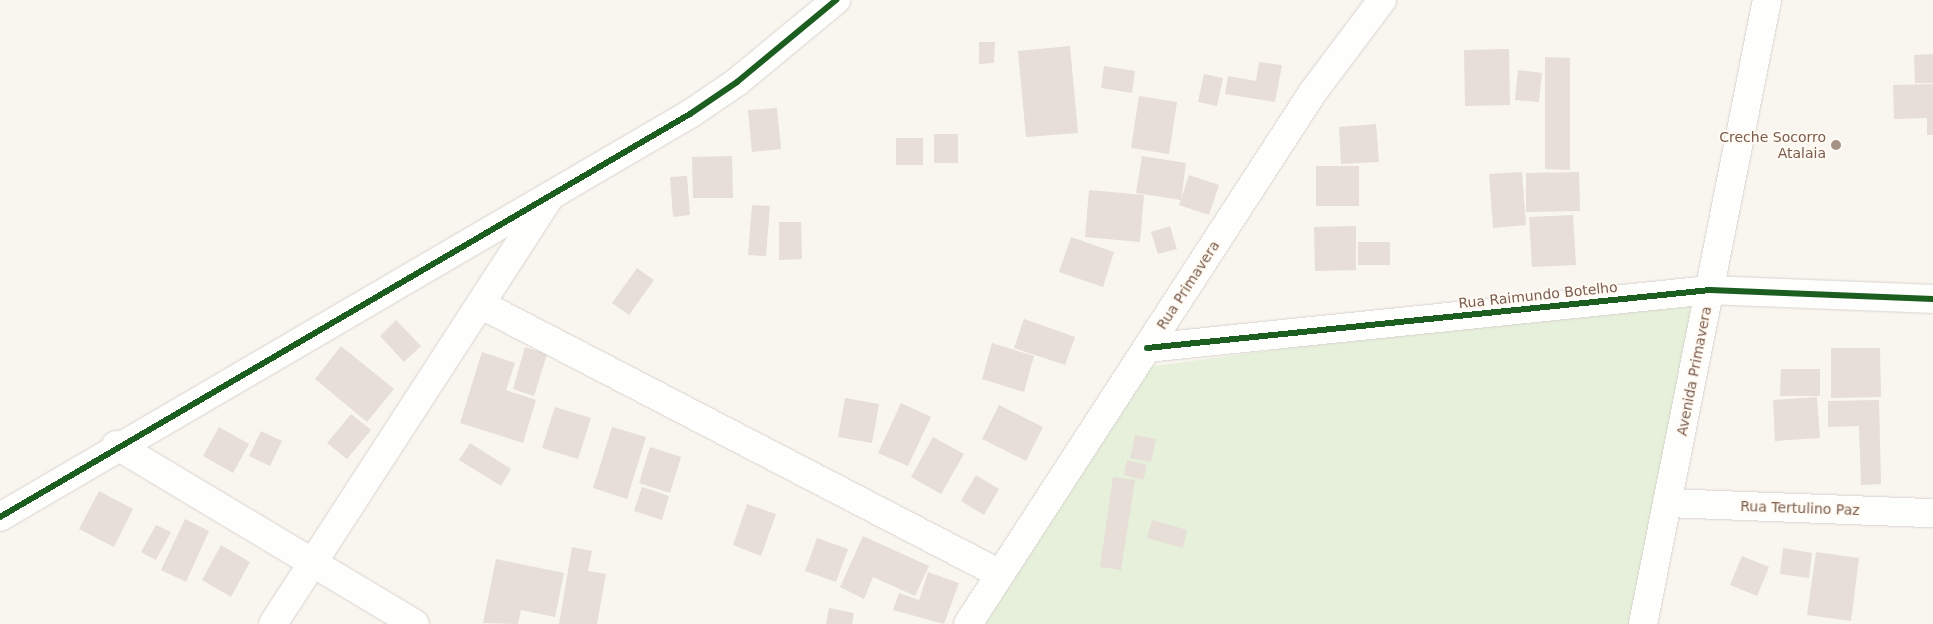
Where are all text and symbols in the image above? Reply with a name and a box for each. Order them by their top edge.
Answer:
place label: Creche Socorro Atalaia [1719,129,1826,162]
marker: Creche Socorro Atalaia [1830,139,1842,151]
street label: Rua Primavera [1153,238,1223,332]
street label: Rua Raimundo Botelho [1458,278,1618,312]
street label: Avenida Primavera [1673,305,1715,437]
street label: Rua Tertulino Paz [1740,498,1860,518]

